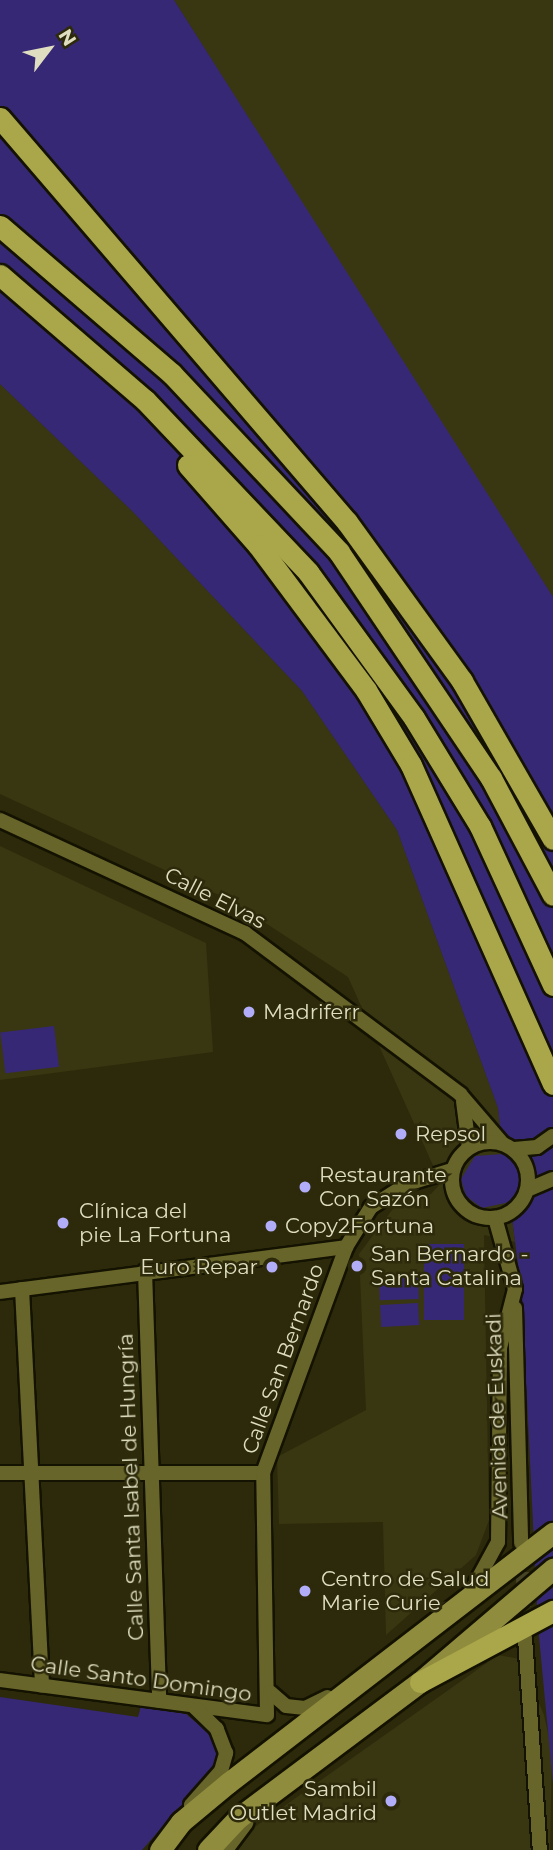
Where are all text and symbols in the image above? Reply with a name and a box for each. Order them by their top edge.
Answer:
north arrow [14,14,84,84]
text: N [53,25,81,50]
street label: Calle Elvas [160,862,270,934]
place label: Madriferr [263,999,360,1025]
marker: Madriferr [241,1004,257,1020]
place label: Repsol [415,1121,486,1147]
marker: Repsol [393,1126,409,1142]
place label: Restaurante Con Sazón [319,1162,447,1212]
marker: Restaurante Con Sazón [297,1179,313,1195]
place label: Clínica del pie La Fortuna [79,1198,231,1248]
marker: Clínica del pie La Fortuna [53,1213,73,1233]
place label: Copy2Fortuna [285,1213,434,1239]
marker: Copy2Fortuna [263,1218,279,1234]
place label: San Bernardo - Santa Catalina [371,1241,528,1291]
place label: Euro Repar [140,1254,258,1280]
marker: San Bernardo - Santa Catalina [349,1258,365,1274]
marker: Euro Repar [264,1259,280,1275]
street label: Calle San Bernardo [237,1260,329,1458]
street label: Avenida de Euskadi [481,1313,513,1519]
street label: Calle Santa Isabel de Hungría [113,1333,149,1641]
place label: Centro de Salud Marie Curie [321,1566,489,1616]
marker: Centro de Salud Marie Curie [295,1581,315,1601]
street label: Calle Santo Domingo [29,1651,253,1707]
place label: Sambil Outlet Madrid [230,1776,377,1826]
marker: Sambil Outlet Madrid [383,1793,399,1809]

